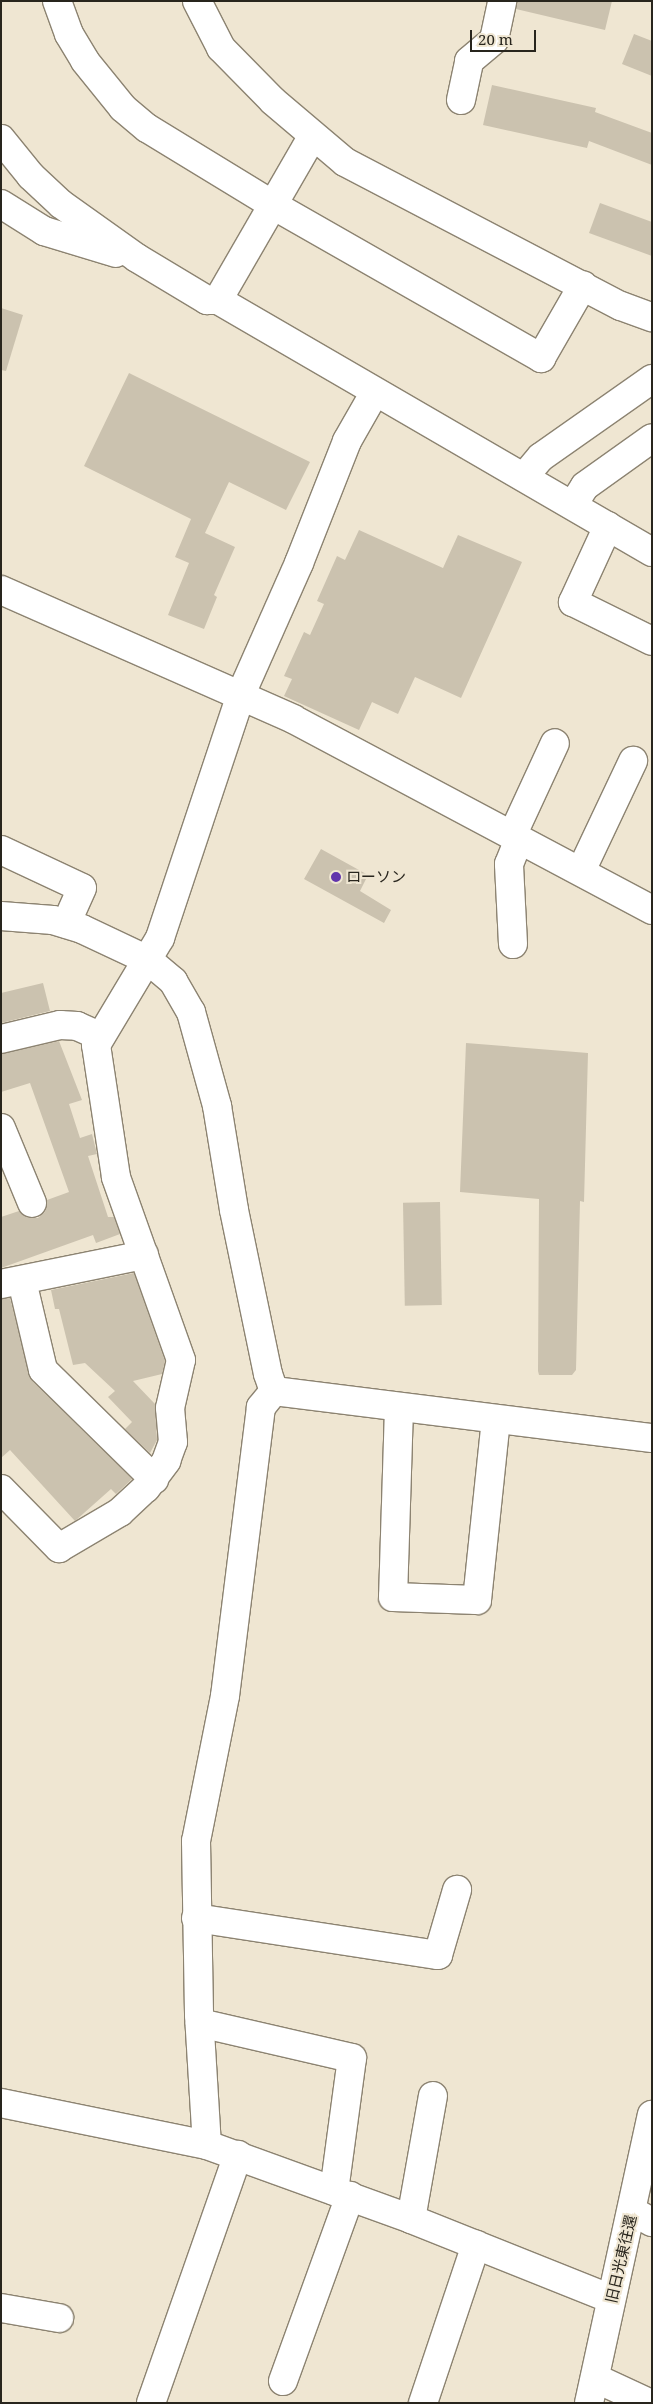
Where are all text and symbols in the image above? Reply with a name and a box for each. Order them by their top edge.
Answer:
scale bar [473,20,539,52]
text: 20 m [478,29,513,49]
place label: ローソン [346,868,406,886]
marker: ローソン [330,871,342,883]
street label: 旧日光東往還 [602,2213,640,2305]

